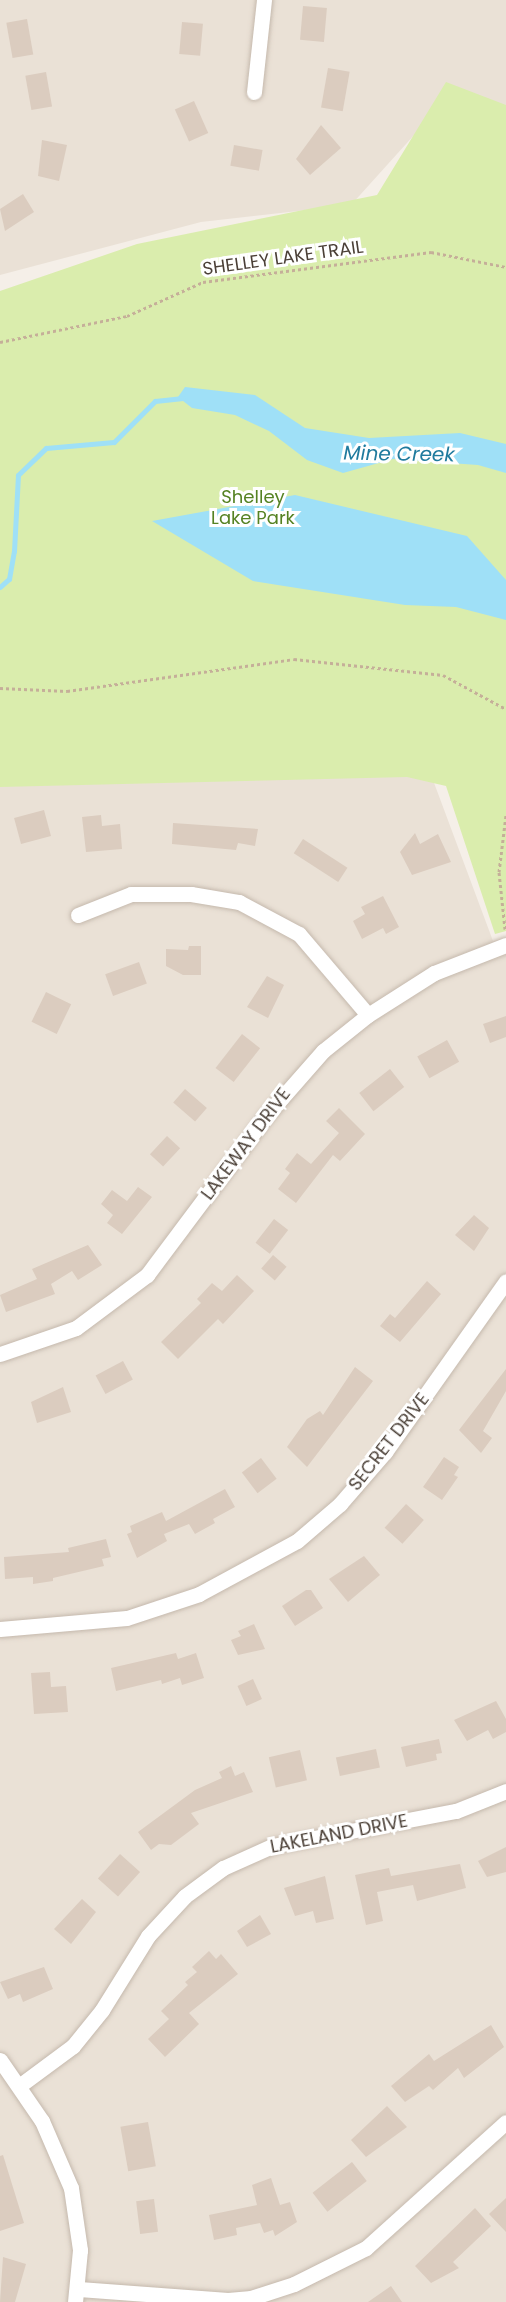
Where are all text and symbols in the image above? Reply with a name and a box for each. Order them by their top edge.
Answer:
street label: SHELLEY LAKE TRAIL [201,236,365,280]
water label: Mine Creek [343,441,455,467]
park label: Shelley Lake Park [211,487,295,530]
street label: LAKEWAY DRIVE [197,1084,295,1204]
street label: SECRET DRIVE [344,1389,434,1495]
street label: LAKELAND DRIVE [268,1810,410,1858]

